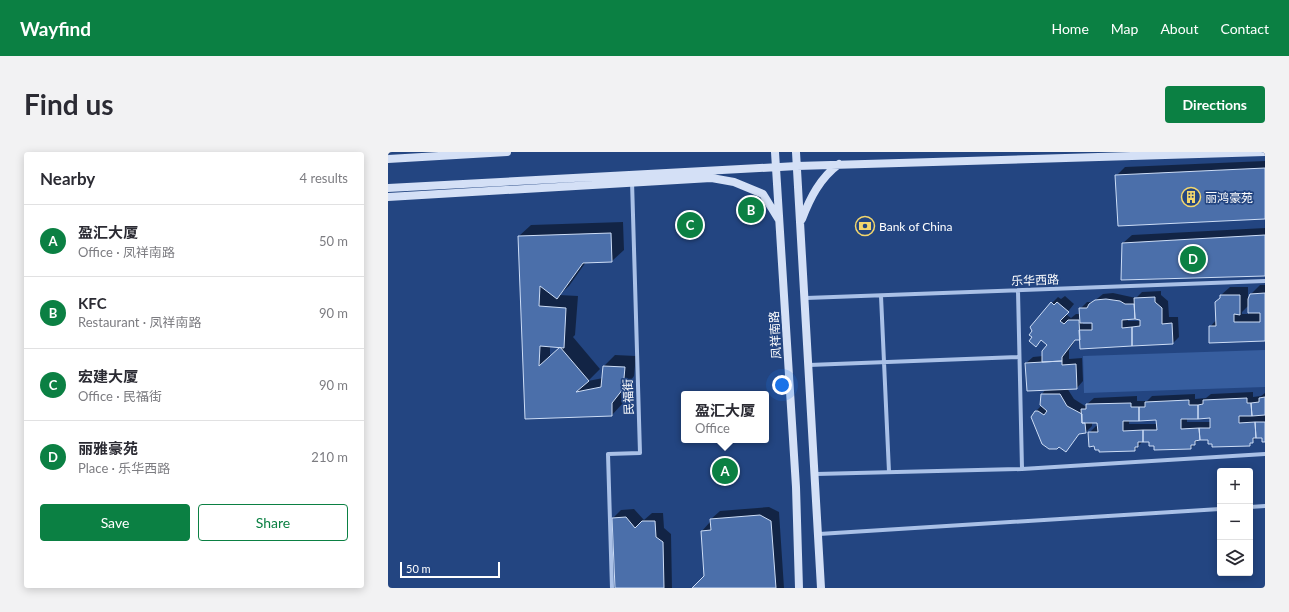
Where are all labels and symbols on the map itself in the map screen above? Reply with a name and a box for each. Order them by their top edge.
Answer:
building icon: 丽鸿豪苑 [1180,186,1202,208]
place label: 丽鸿豪苑 [1205,190,1253,205]
pin: B [738,195,764,225]
pin: C [677,210,703,240]
bank icon: Bank of China [854,215,876,237]
place label: Bank of China [879,219,953,234]
pin: D [1180,244,1206,274]
street label: 乐华西路 [1011,272,1059,288]
street label: 凤祥南路 [766,311,784,359]
your location [772,375,792,395]
street label: 民福街 [620,379,636,415]
pin: A [712,456,738,486]
scale bar [400,560,500,579]

